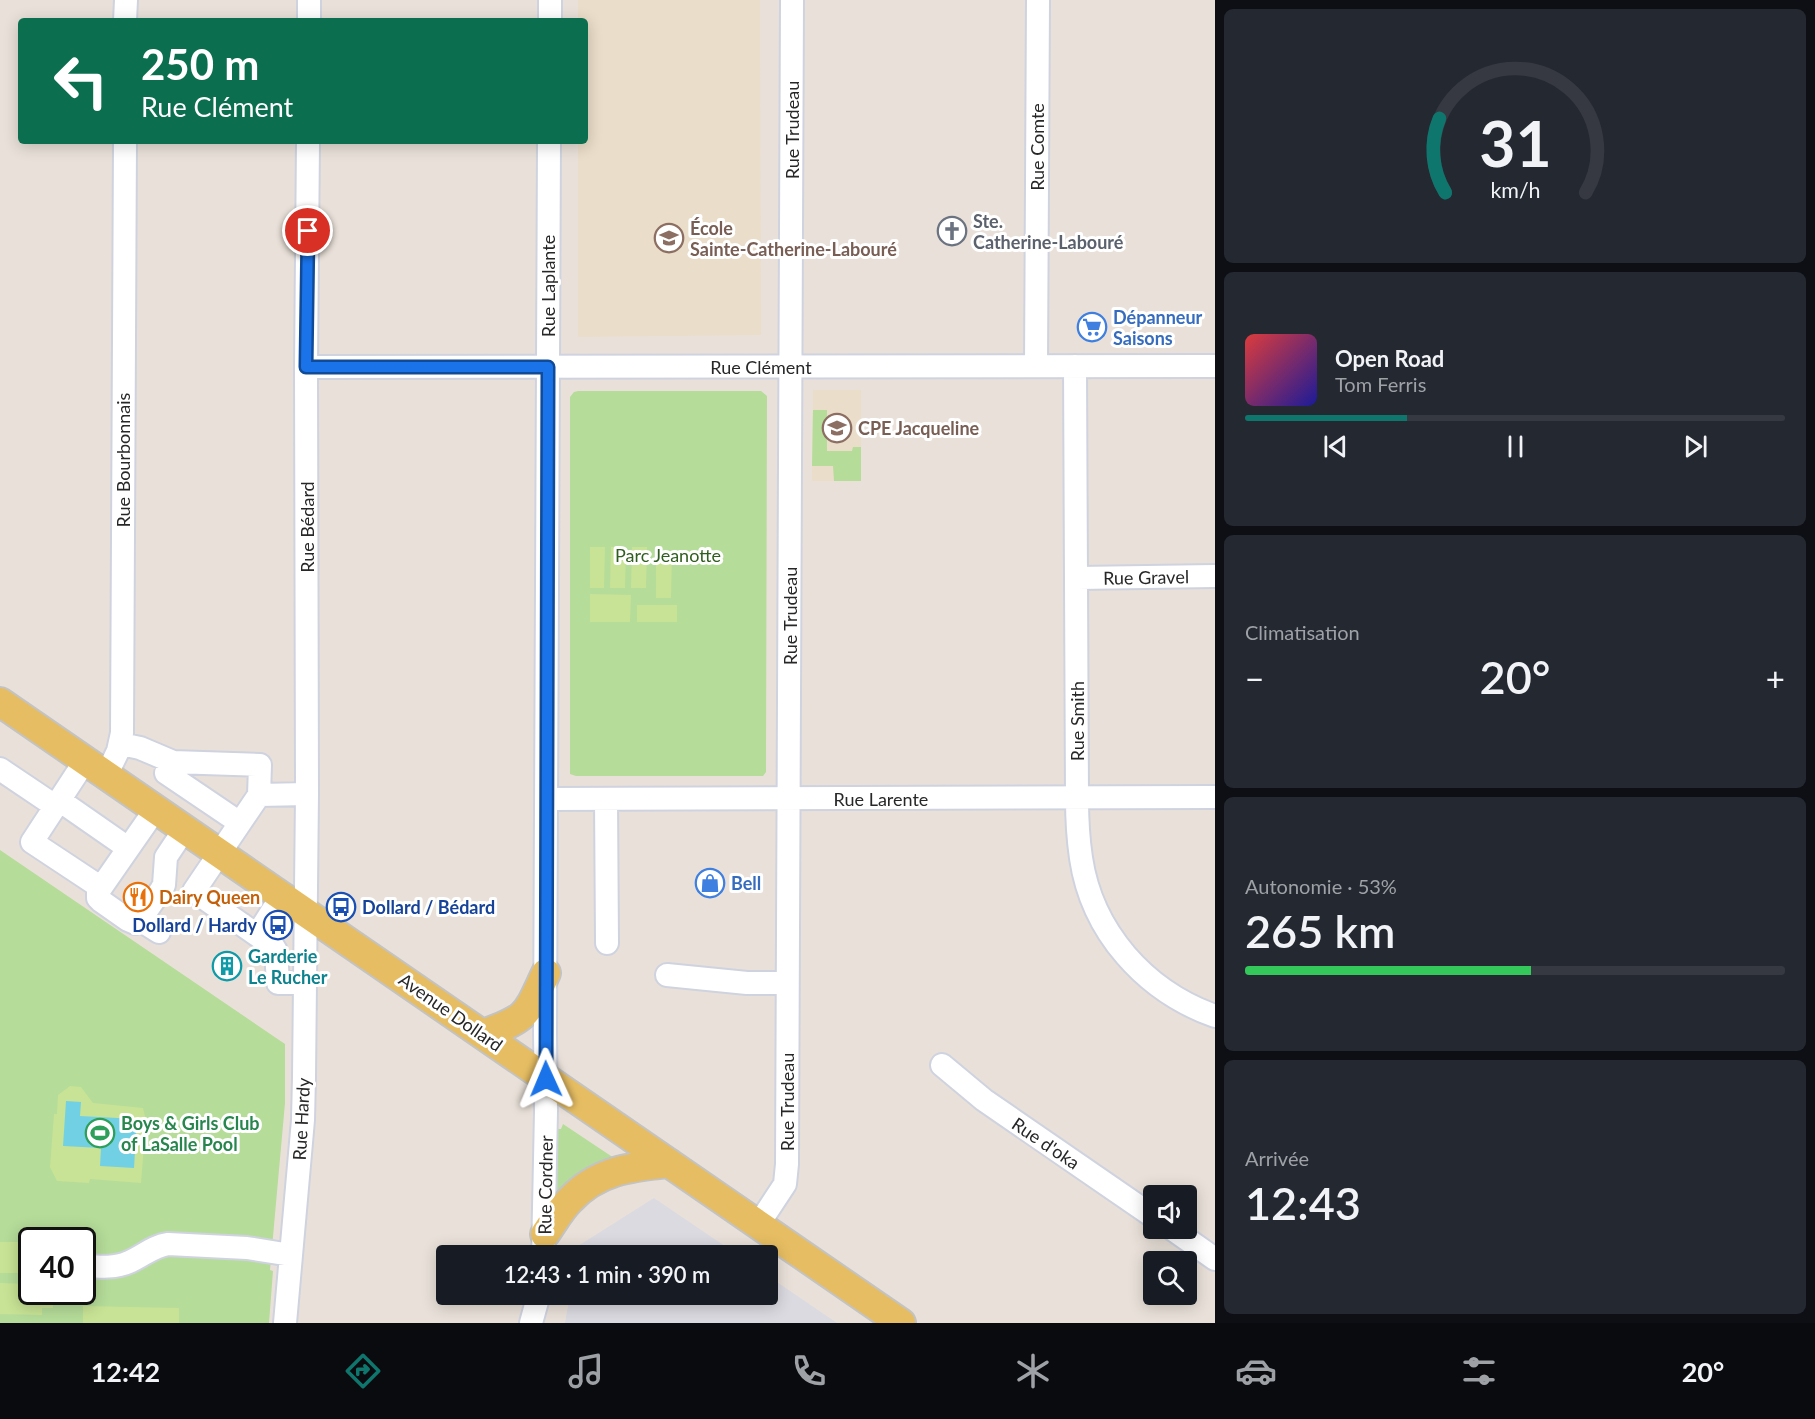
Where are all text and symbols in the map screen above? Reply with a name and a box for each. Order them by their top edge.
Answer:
text: 250 m [141,39,259,89]
icon: left [42,42,120,120]
street label: Rue Trudeau [781,81,803,179]
text: Rue Clément [141,90,293,123]
street label: Rue Comte [1026,103,1048,191]
text: 31 [1479,105,1551,180]
text: km/h [1490,177,1540,203]
pin [282,205,333,256]
place label: Ste. Catherine-Labouré [973,210,1124,253]
icon: arrive [291,214,324,247]
church icon: Ste. Catherine-Labouré [936,215,968,247]
place label: École Sainte-Catherine-Labouré [690,217,897,260]
school or university icon: École Sainte-Catherine-Labouré [653,222,685,254]
street label: Rue Laplante [537,235,559,337]
place label: Dépanneur Saisons [1113,306,1203,349]
supermarket icon: Dépanneur Saisons [1076,311,1108,343]
text: Open Road [1335,345,1444,372]
street label: Rue Clément [710,356,812,378]
text: Tom Ferris [1335,372,1426,396]
street label: Rue Bourbonnais [112,392,134,527]
school or university icon: CPE Jacqueline [821,412,853,444]
place label: CPE Jacqueline [858,417,980,439]
icon: previous [1319,430,1352,463]
icon: pause [1499,430,1532,463]
icon: next [1679,430,1712,463]
street label: Rue Bédard [296,481,318,573]
park label: Parc Jeanotte [615,544,721,566]
street label: Rue Gravel [1103,565,1189,589]
street label: Rue Trudeau [779,567,801,665]
text: Climatisation [1245,620,1360,644]
text: 20° [1480,650,1550,704]
text: − [1245,658,1264,698]
text: + [1766,658,1785,698]
street label: Rue Smith [1066,681,1088,761]
street label: Rue Larente [834,788,928,810]
shop icon: Bell [694,867,726,899]
place label: Bell [731,872,761,894]
text: Autonomie · 53% [1245,874,1397,898]
restaurant icon: Dairy Queen [122,881,154,913]
place label: Dairy Queen [159,886,260,908]
bus stop icon: Dollard / Bédard [325,891,357,923]
place label: Dollard / Bédard [362,896,495,918]
text: 265 km [1245,904,1395,958]
bus stop icon: Dollard / Hardy [262,909,294,941]
place label: Dollard / Hardy [132,914,257,936]
place label: Garderie Le Rucher [248,945,328,988]
building icon: Garderie Le Rucher [211,950,243,982]
street label: Avenue Dollard [395,968,507,1056]
position arrow [514,1047,578,1111]
street label: Rue Trudeau [776,1053,798,1151]
street label: Rue Hardy [288,1076,314,1161]
place label: Boys & Girls Club of LaSalle Pool [121,1112,260,1155]
street label: Rue d'oka [1008,1112,1084,1174]
sports icon: Boys & Girls Club of LaSalle Pool [84,1117,116,1149]
street label: Rue Cordner [533,1135,557,1235]
text: Arrivée [1245,1146,1309,1170]
text: 12:43 [1245,1176,1361,1230]
map controls [1143,1185,1197,1305]
button: sound [1143,1185,1197,1239]
speed limit sign: 40 [18,1227,96,1305]
button: search [1143,1251,1197,1305]
text: 12:43 · 1 min · 390 m [504,1261,710,1288]
icon: directions [342,1350,384,1392]
icon: music [565,1350,607,1392]
icon: phone [788,1350,830,1392]
icon: climate [1012,1350,1054,1392]
icon: car [1235,1350,1277,1392]
icon: filters [1458,1350,1500,1392]
text: 12:42 [91,1355,160,1388]
text: 20° [1682,1355,1724,1388]

